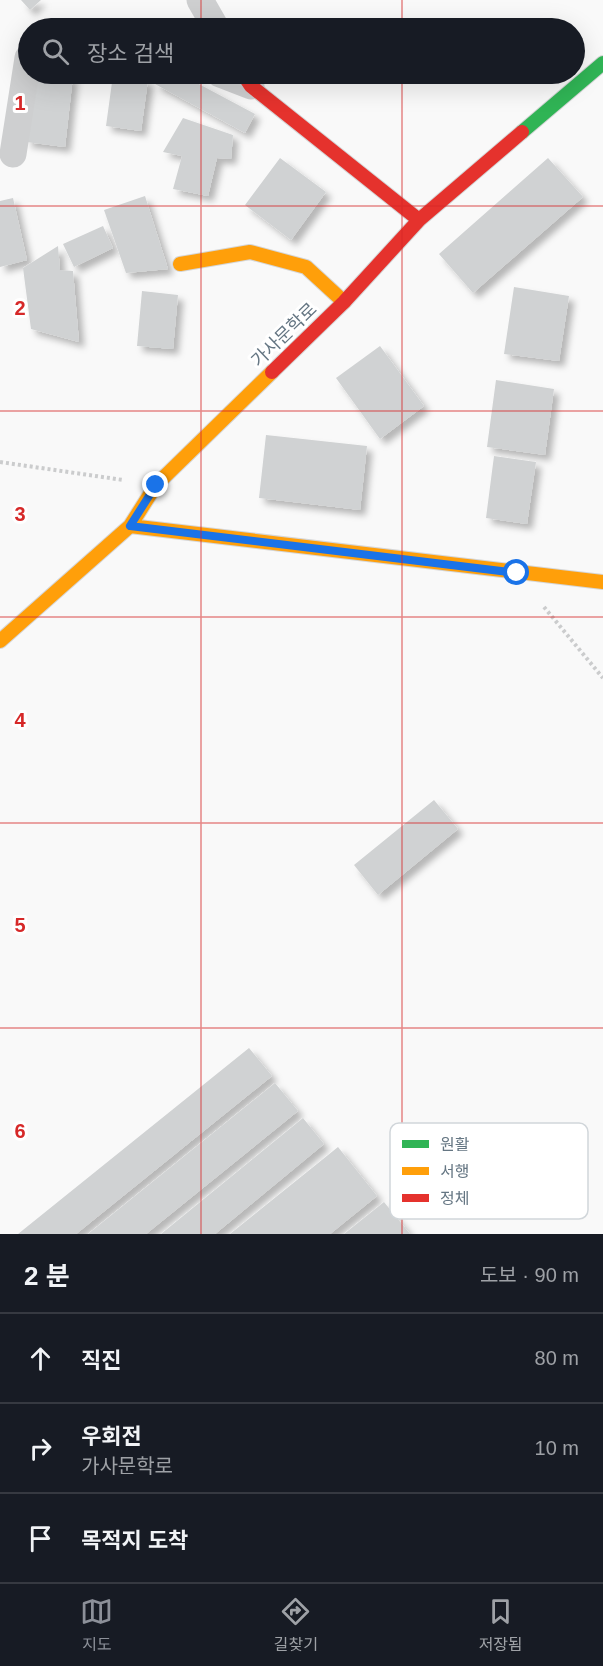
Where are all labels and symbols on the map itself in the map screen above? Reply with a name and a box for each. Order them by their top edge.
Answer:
text: 1 [14,92,26,114]
text: 2 [14,297,26,319]
street label: 가사문학로 [247,299,321,371]
route end [142,471,168,497]
text: 3 [14,503,26,525]
route start [503,559,529,585]
text: 4 [14,709,26,731]
text: 5 [14,914,26,936]
text: 6 [14,1120,26,1142]
legend [390,1123,588,1219]
text: 원활 [440,1136,470,1153]
text: 서행 [440,1163,469,1180]
text: 정체 [440,1190,469,1207]

